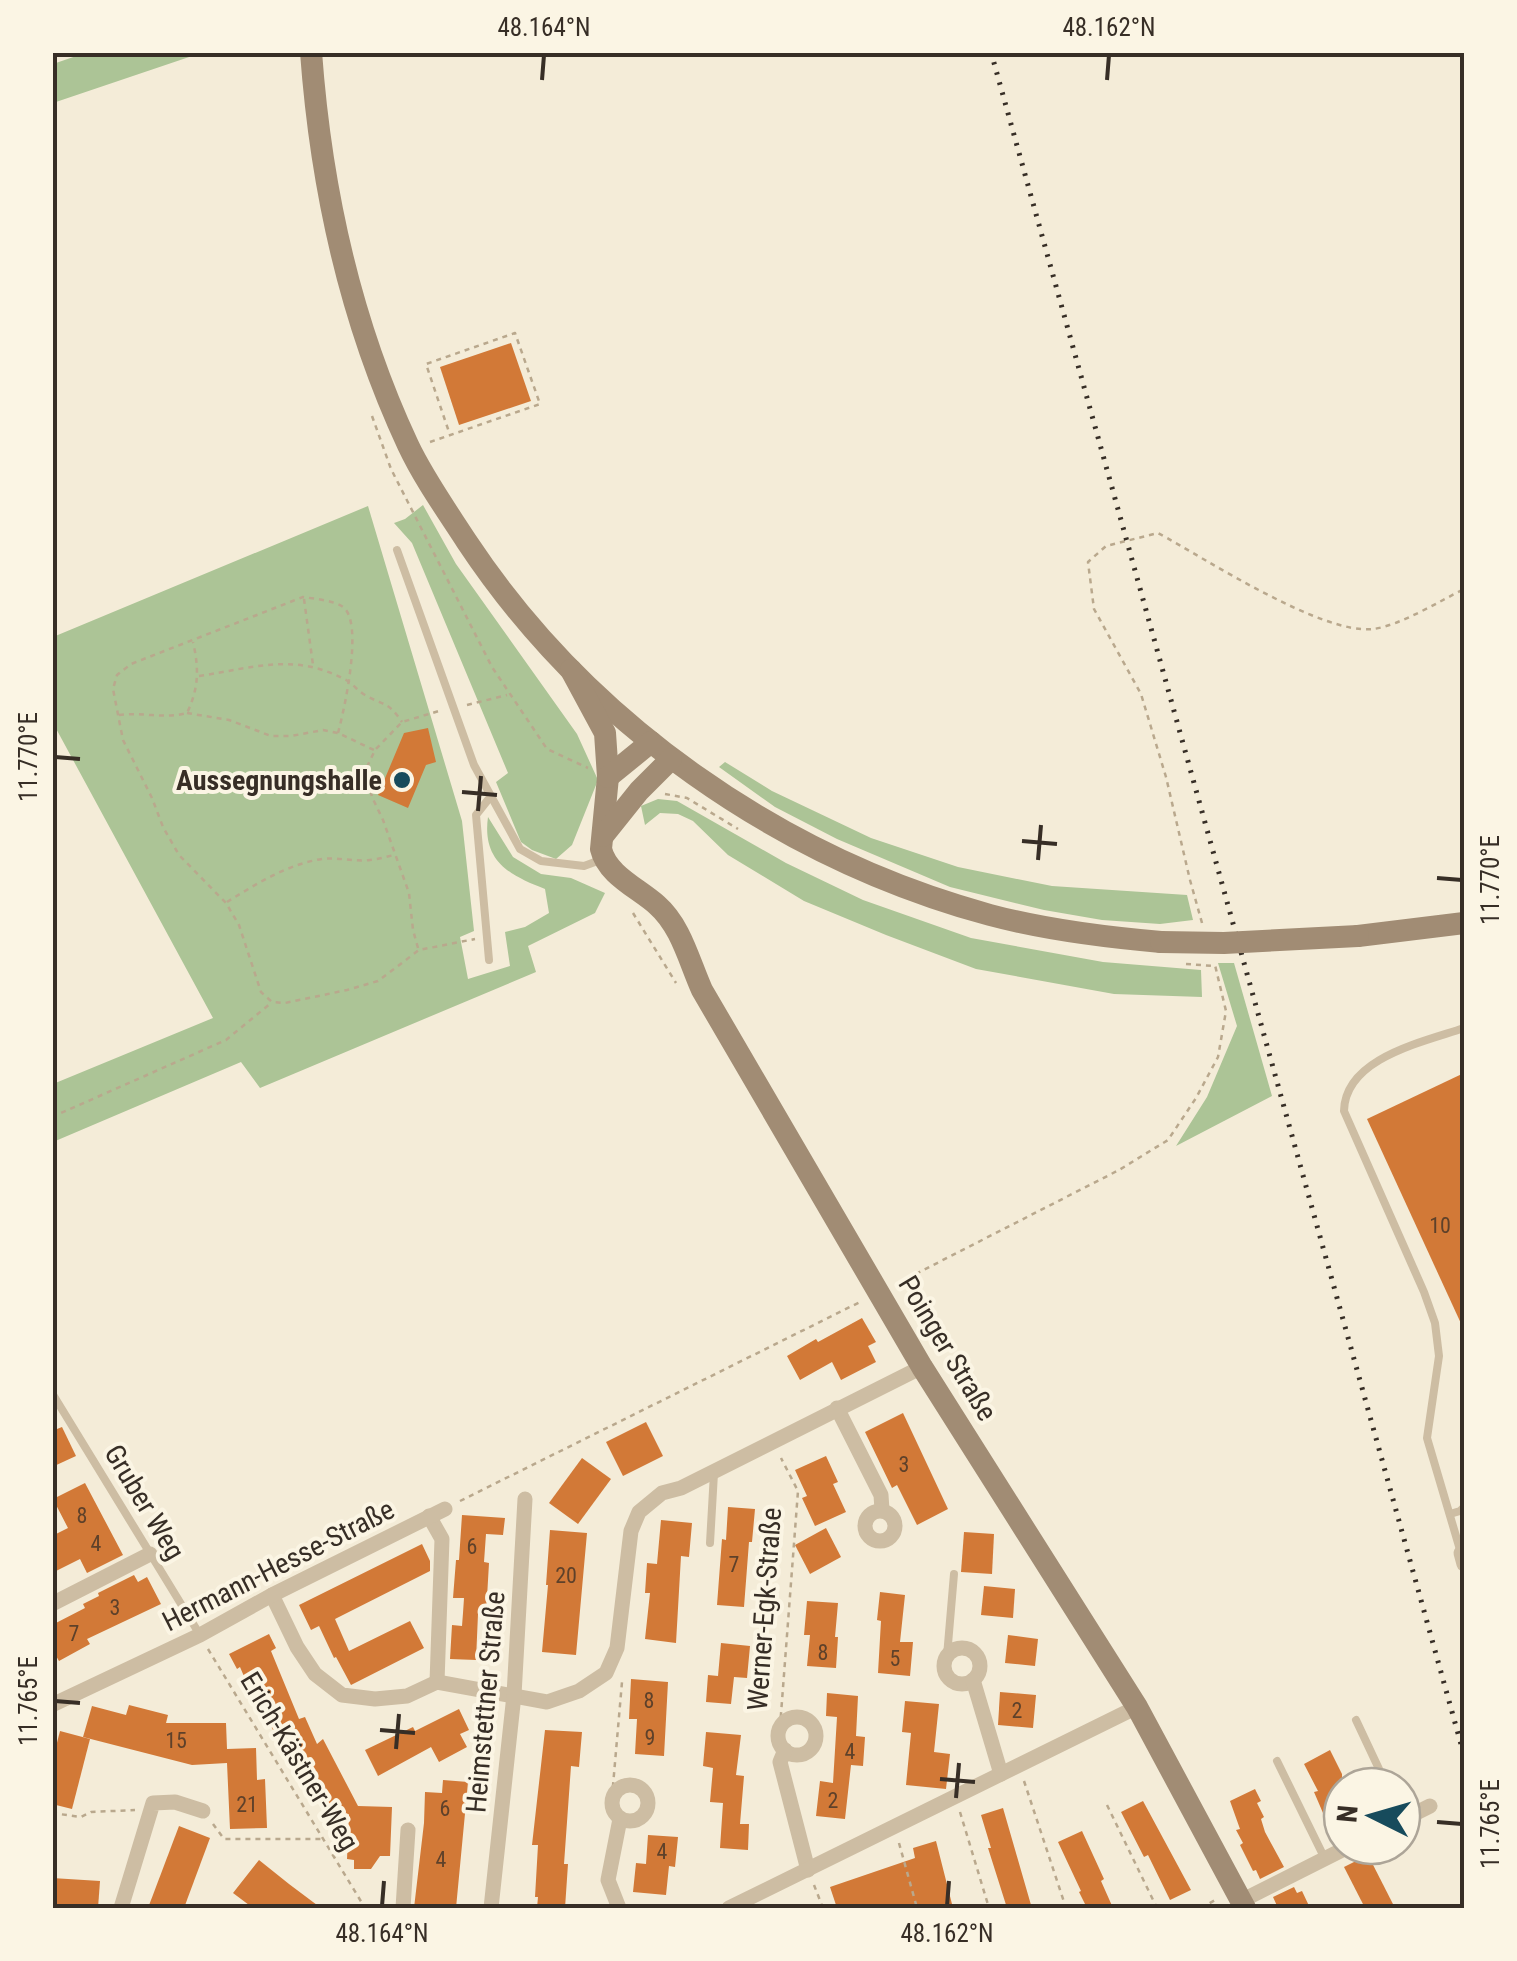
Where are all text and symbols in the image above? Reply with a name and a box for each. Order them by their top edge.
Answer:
text: 48.164°N [497,13,591,42]
text: 48.162°N [1062,13,1156,42]
text: 11.770°E [14,712,43,802]
place label: Aussegnungshalle [176,764,382,797]
marker: Aussegnungshalle [391,769,413,791]
text: 11.770°E [1476,835,1505,925]
house number: 10 [1429,1213,1451,1238]
street label: Poinger Straße [891,1270,1004,1427]
street label: Gruber Weg [97,1439,192,1566]
house number: 3 [899,1452,909,1477]
street label: Hermann-Hesse-Straße [157,1493,400,1638]
house number: 8 [77,1503,87,1528]
street label: Werner-Egk-Straße [741,1506,788,1712]
house number: 4 [91,1531,102,1556]
house number: 6 [467,1534,477,1559]
house number: 7 [729,1552,739,1577]
house number: 20 [555,1563,577,1588]
street label: Heimstettner Straße [459,1590,512,1814]
house number: 3 [110,1595,120,1620]
house number: 7 [69,1621,79,1646]
house number: 8 [818,1640,828,1665]
house number: 5 [890,1646,900,1671]
text: 11.765°E [14,1656,43,1746]
street label: Erich-Kästner-Weg [233,1666,366,1856]
house number: 8 [644,1688,654,1713]
house number: 2 [1012,1698,1022,1723]
house number: 9 [645,1725,655,1750]
house number: 15 [165,1728,187,1753]
house number: 4 [845,1739,856,1764]
north arrow [1322,1766,1422,1866]
text: 11.765°E [1476,1779,1505,1869]
house number: 2 [828,1788,838,1813]
house number: 21 [236,1792,258,1817]
house number: 6 [440,1796,450,1821]
text: N [1330,1804,1365,1824]
house number: 4 [657,1839,668,1864]
house number: 4 [436,1847,447,1872]
text: 48.164°N [335,1919,429,1948]
text: 48.162°N [900,1919,994,1948]

